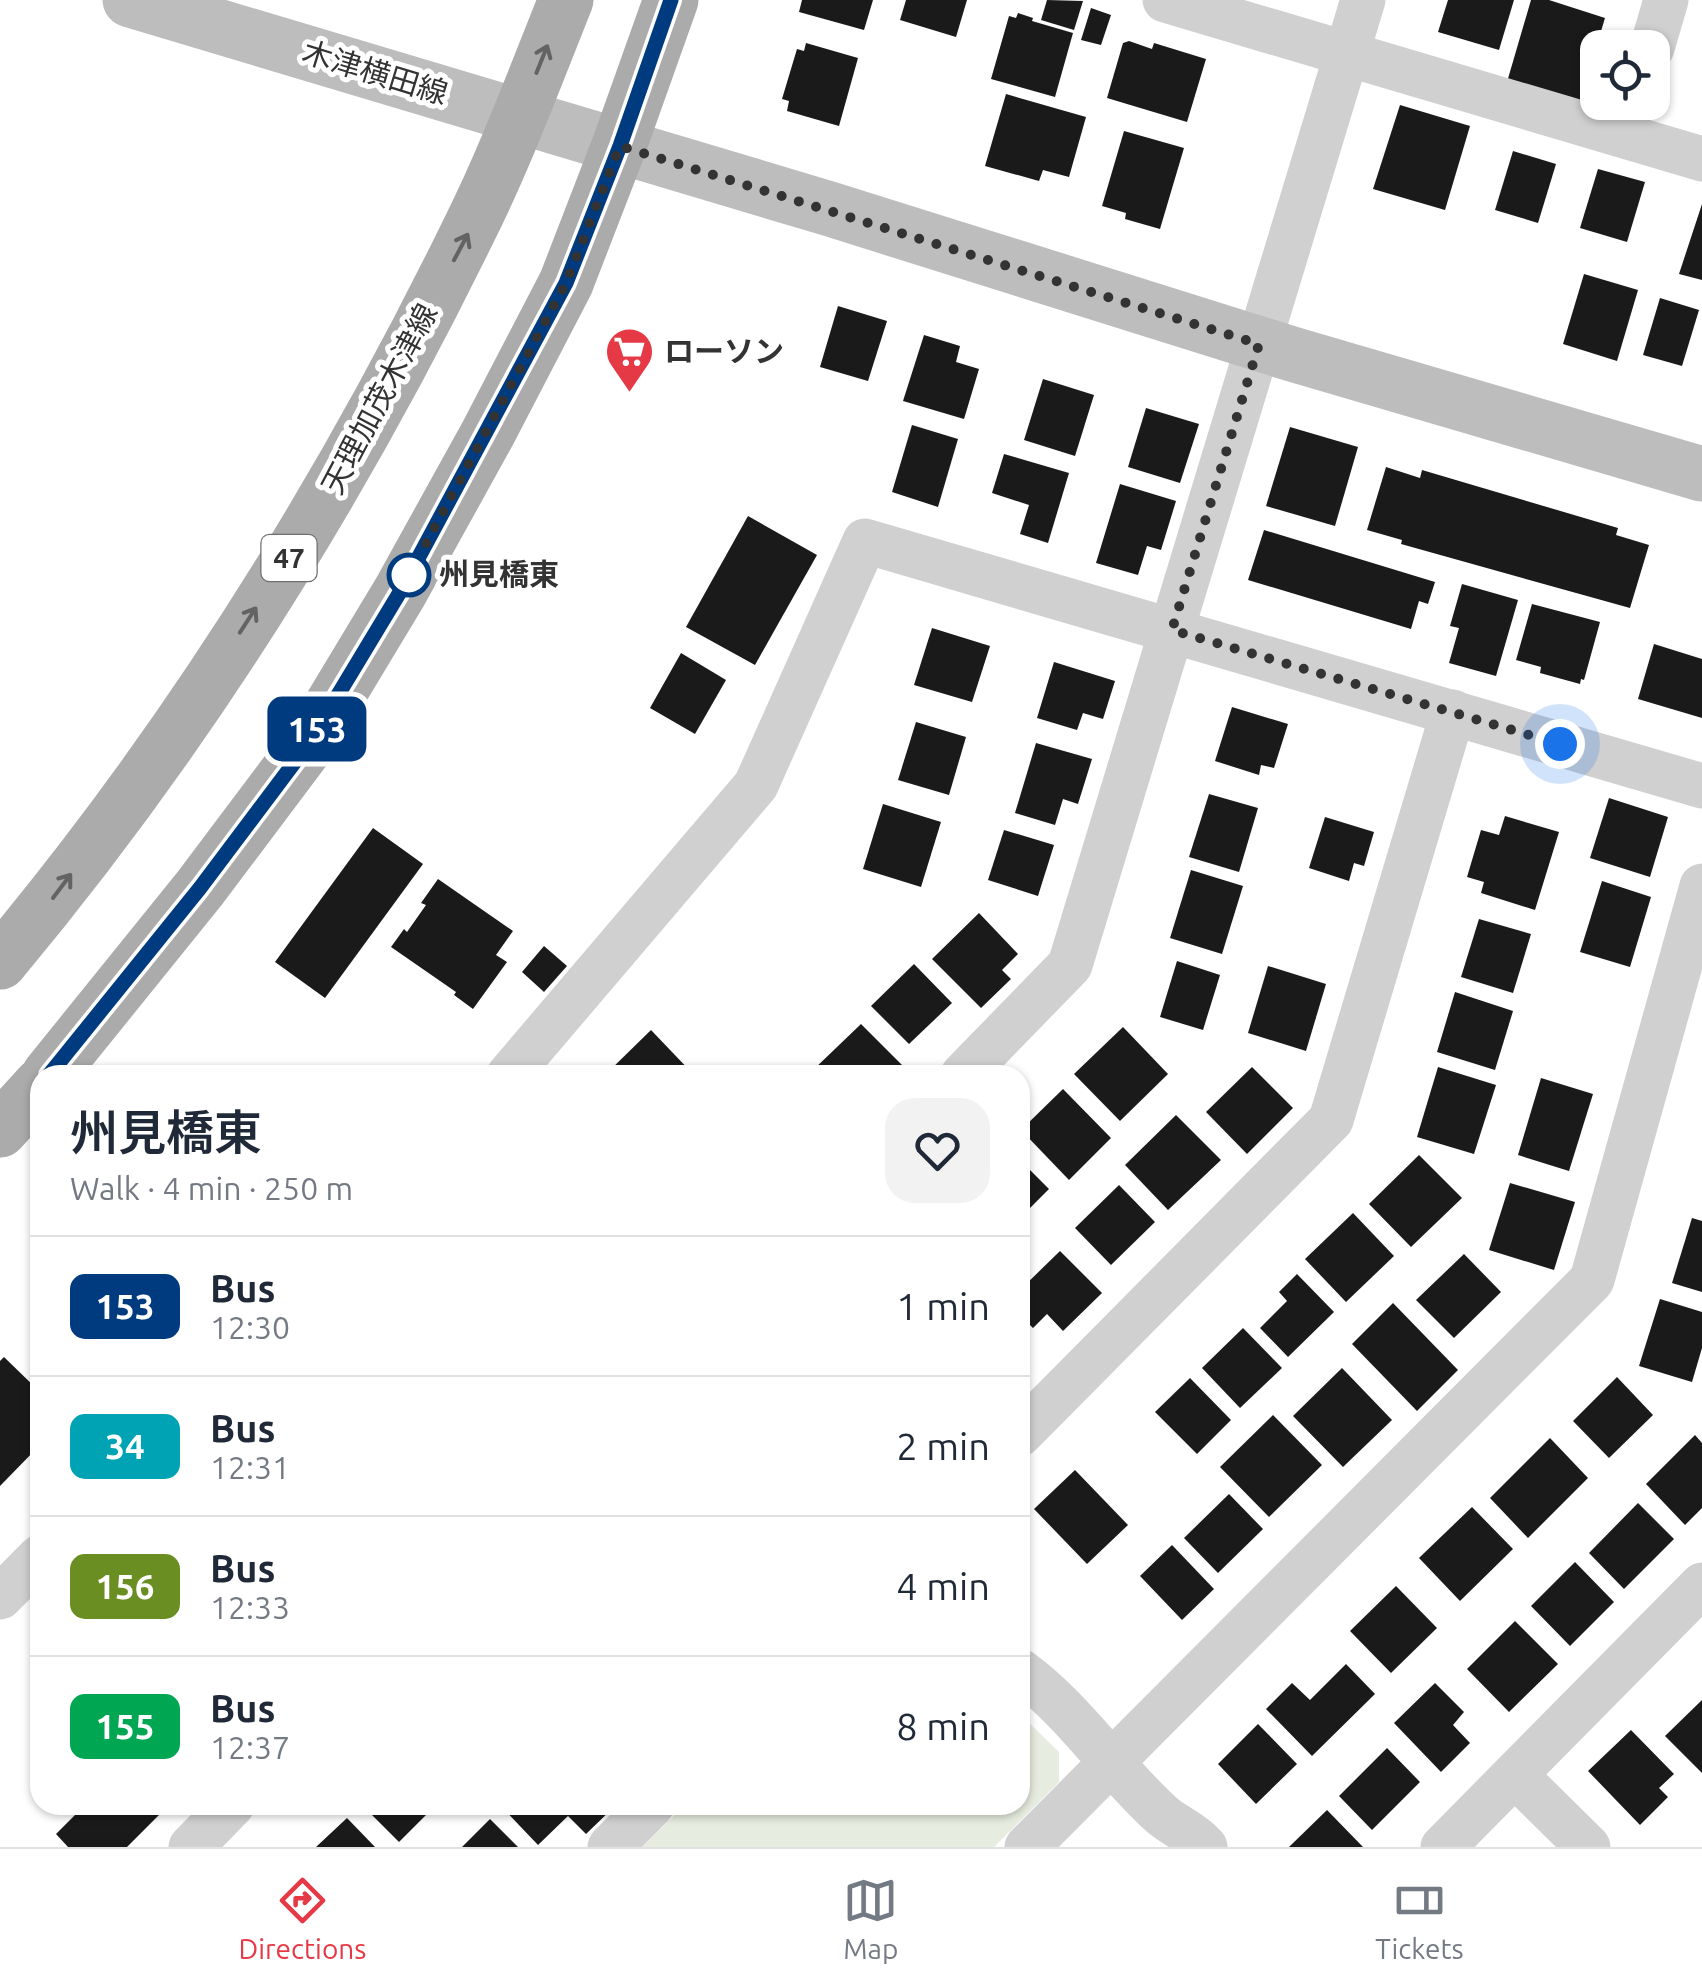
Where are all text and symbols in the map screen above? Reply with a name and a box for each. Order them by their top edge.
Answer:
map controls [1580,30,1670,120]
button: locate [1580,30,1670,120]
street label: 木津横田線 [299,34,452,110]
one-way arrow [535,44,553,75]
one-way arrow [452,232,471,262]
street label: 天理加茂木津線 [315,298,443,499]
supermarket icon: ローソン [603,326,655,394]
place label: ローソン [664,334,784,368]
road number: 47 [262,535,316,581]
marker: 州見橋東 [388,554,430,596]
place label: 州見橋東 [439,557,559,591]
one-way arrow [238,607,258,634]
line badge: 153 [260,696,374,762]
text: 153 [287,709,347,749]
your location [1535,719,1585,769]
one-way arrow [51,873,72,900]
button: heart [885,1098,990,1203]
text: 州見橋東 [70,1105,262,1159]
text: Walk · 4 min · 250 m [70,1170,353,1206]
text: Bus [210,1267,275,1309]
text: 1 min [896,1285,990,1327]
text: 153 [95,1286,155,1326]
text: 12:30 [210,1309,290,1345]
text: Bus [210,1407,275,1449]
text: 2 min [896,1425,990,1467]
text: 34 [105,1426,145,1466]
text: 12:31 [210,1449,290,1485]
text: Bus [210,1547,275,1589]
text: 4 min [896,1565,990,1607]
text: 156 [95,1566,155,1606]
text: 12:33 [210,1589,290,1625]
text: Bus [210,1687,275,1729]
text: 8 min [896,1705,990,1747]
text: 155 [95,1706,155,1746]
text: 12:37 [210,1729,290,1765]
tab: Directions [238,1873,366,1964]
tab: Map [843,1873,898,1964]
tab: Tickets [1375,1873,1464,1964]

